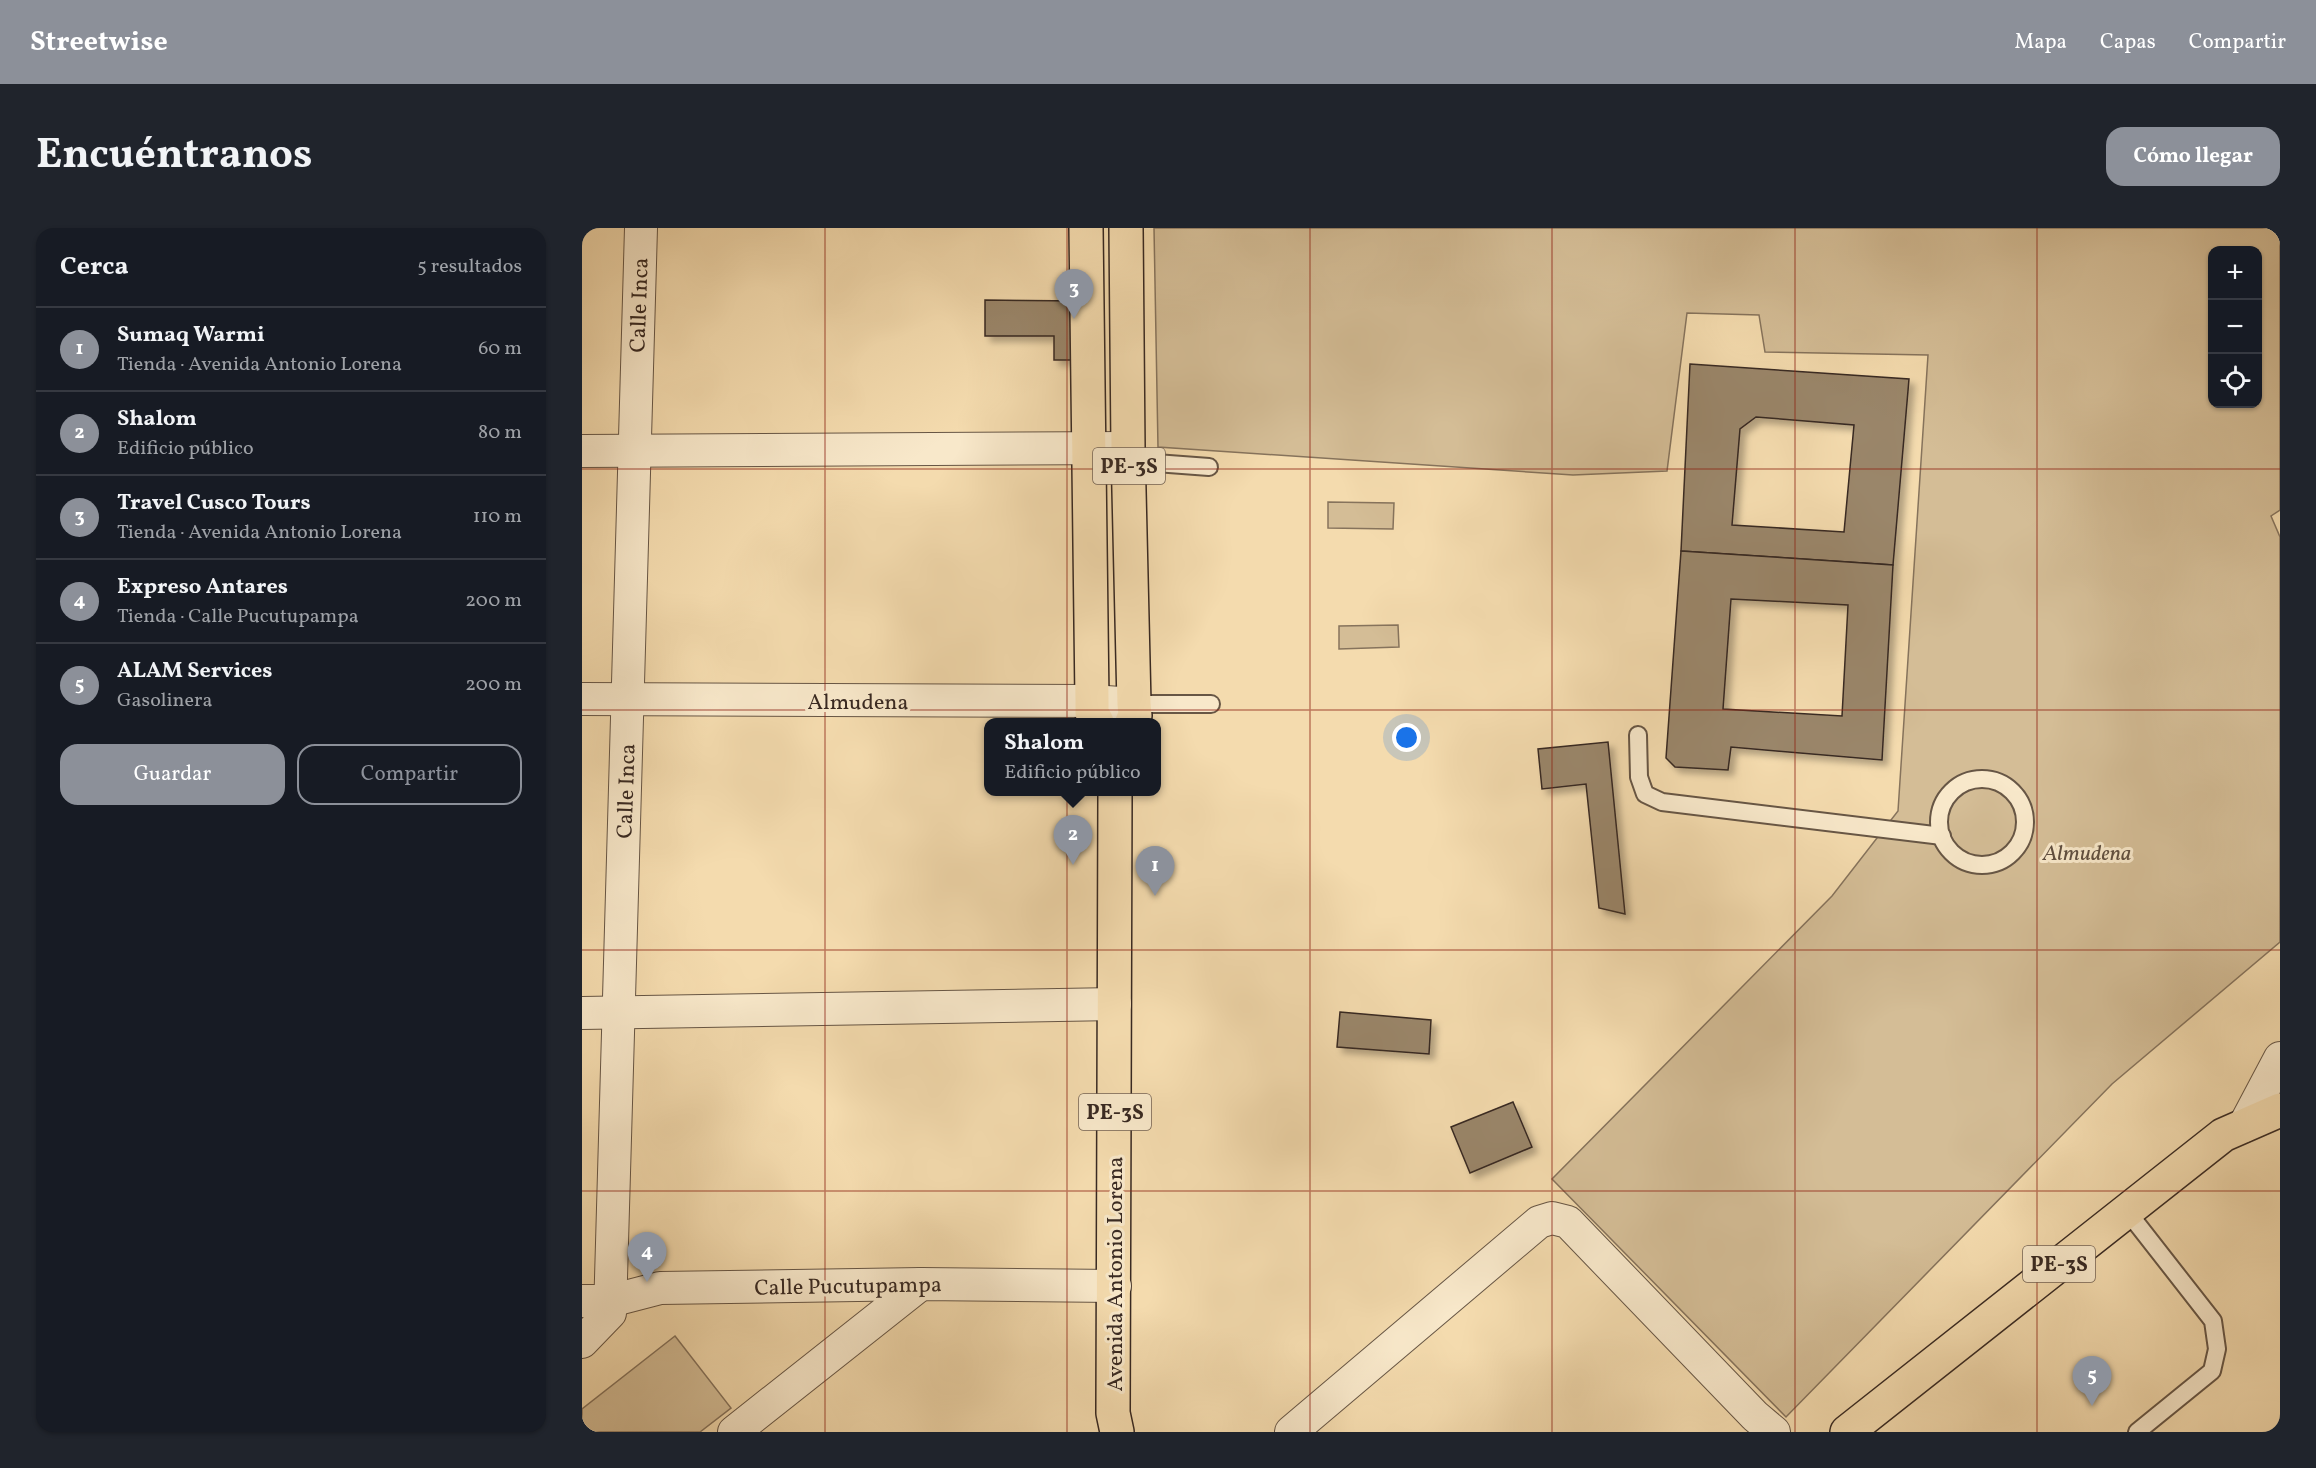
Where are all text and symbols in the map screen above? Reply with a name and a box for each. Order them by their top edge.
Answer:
text: Streetwise [30,23,168,62]
text: Mapa [2015,28,2067,57]
text: Capas [2100,28,2156,57]
text: Compartir [2189,28,2286,57]
text: Encuéntranos [36,127,312,186]
button: Cómo llegar [2106,127,2280,186]
map controls [2208,246,2262,408]
button: + [2208,246,2262,300]
text: Cerca [60,249,129,285]
text: 5 resultados [417,253,522,281]
street label: Calle Inca [623,257,658,353]
pin: 3 [1054,270,1094,319]
button: − [2208,300,2262,354]
text: Sumaq Warmi [117,320,265,351]
text: 1 [75,335,84,363]
text: 60 m [478,335,522,363]
text: Tienda · Avenida Antonio Lorena [117,351,402,379]
button: locate [2208,354,2262,408]
text: Shalom [117,404,197,435]
text: 2 [74,419,85,447]
text: 80 m [478,419,522,447]
text: Edificio público [117,435,254,463]
road number: PE-3S [1093,448,1165,484]
text: Travel Cusco Tours [117,488,311,519]
text: 3 [74,503,85,531]
text: 110 m [473,503,522,531]
text: Tienda · Avenida Antonio Lorena [117,519,402,547]
text: Expreso Antares [117,572,288,603]
text: 4 [73,587,86,615]
text: 200 m [465,587,522,615]
text: Tienda · Calle Pucutupampa [117,603,359,631]
text: ALAM Services [117,656,272,687]
text: 5 [75,671,84,699]
text: 200 m [465,671,522,699]
text: Gasolinera [117,687,212,715]
street label: Almudena [808,688,908,719]
popup [984,718,1161,796]
your location [1392,723,1421,752]
text: Shalom [1004,728,1084,759]
street label: Calle Inca [610,743,645,839]
button: Guardar [60,744,285,805]
button: Compartir [297,744,522,805]
text: Edificio público [1004,759,1141,787]
pin: 2 [1054,816,1092,865]
park label: Almudena [2042,839,2131,870]
pin: 1 [1136,846,1174,896]
road number: PE-3S [1079,1094,1151,1130]
street label: Avenida Antonio Lorena [1101,1156,1132,1391]
pin: 4 [628,1232,666,1282]
road number: PE-3S [2023,1246,2095,1282]
street label: Calle Pucutupampa [754,1270,942,1305]
pin: 5 [2072,1356,2112,1406]

